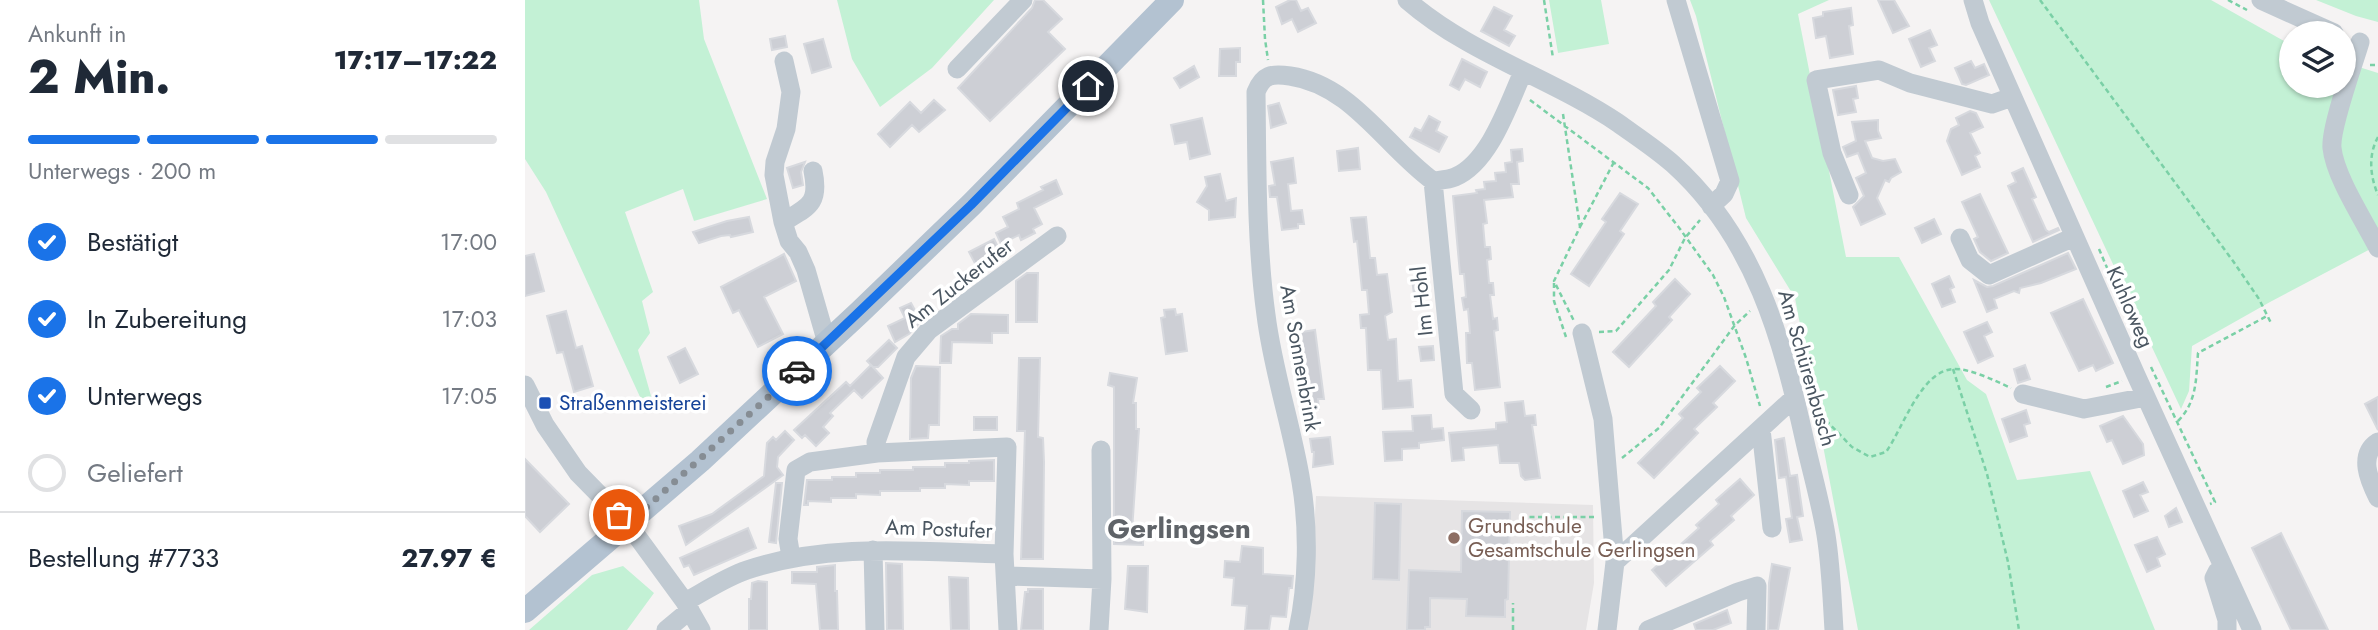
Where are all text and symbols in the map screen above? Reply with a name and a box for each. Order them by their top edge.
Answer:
text: Ankunft in [28,17,126,51]
map controls [2279,21,2356,98]
button: layers [2279,21,2356,98]
text: 17:17–17:22 [334,41,497,79]
text: 2 Min. [28,44,170,110]
pin [1058,56,1118,116]
icon: home [1069,67,1107,105]
text: Unterwegs · 200 m [28,154,216,188]
icon: check [28,223,66,261]
text: Bestätigt [87,223,178,261]
text: 17:00 [440,225,497,259]
street label: Am Zuckerufer [898,231,1020,335]
street label: Kuhloweg [2099,262,2161,352]
street label: Im Hohl [1403,265,1441,337]
street label: Am Sonnenbrink [1272,282,1328,434]
street label: Am Schürenbusch [1770,286,1844,450]
icon: check [28,300,66,338]
text: In Zubereitung [87,300,247,338]
text: 17:03 [441,302,497,336]
courier [762,336,832,406]
icon: car [778,352,816,390]
icon: check [28,377,66,415]
text: Unterwegs [87,377,202,415]
text: 17:05 [441,379,497,413]
place label: Straßenmeisterei [559,388,707,418]
marker: Straßenmeisterei [537,395,553,411]
text: Geliefert [87,454,183,492]
pin [589,485,649,545]
icon: bag [600,496,638,534]
district label: Gerlingsen [1107,508,1251,549]
place label: Grundschule Gesamtschule Gerlingsen [1468,511,1695,565]
street label: Am Postufer [885,512,994,546]
marker: Grundschule Gesamtschule Gerlingsen [1446,530,1462,546]
text: Bestellung #7733 [28,539,219,577]
text: 27.97 € [401,539,497,577]

